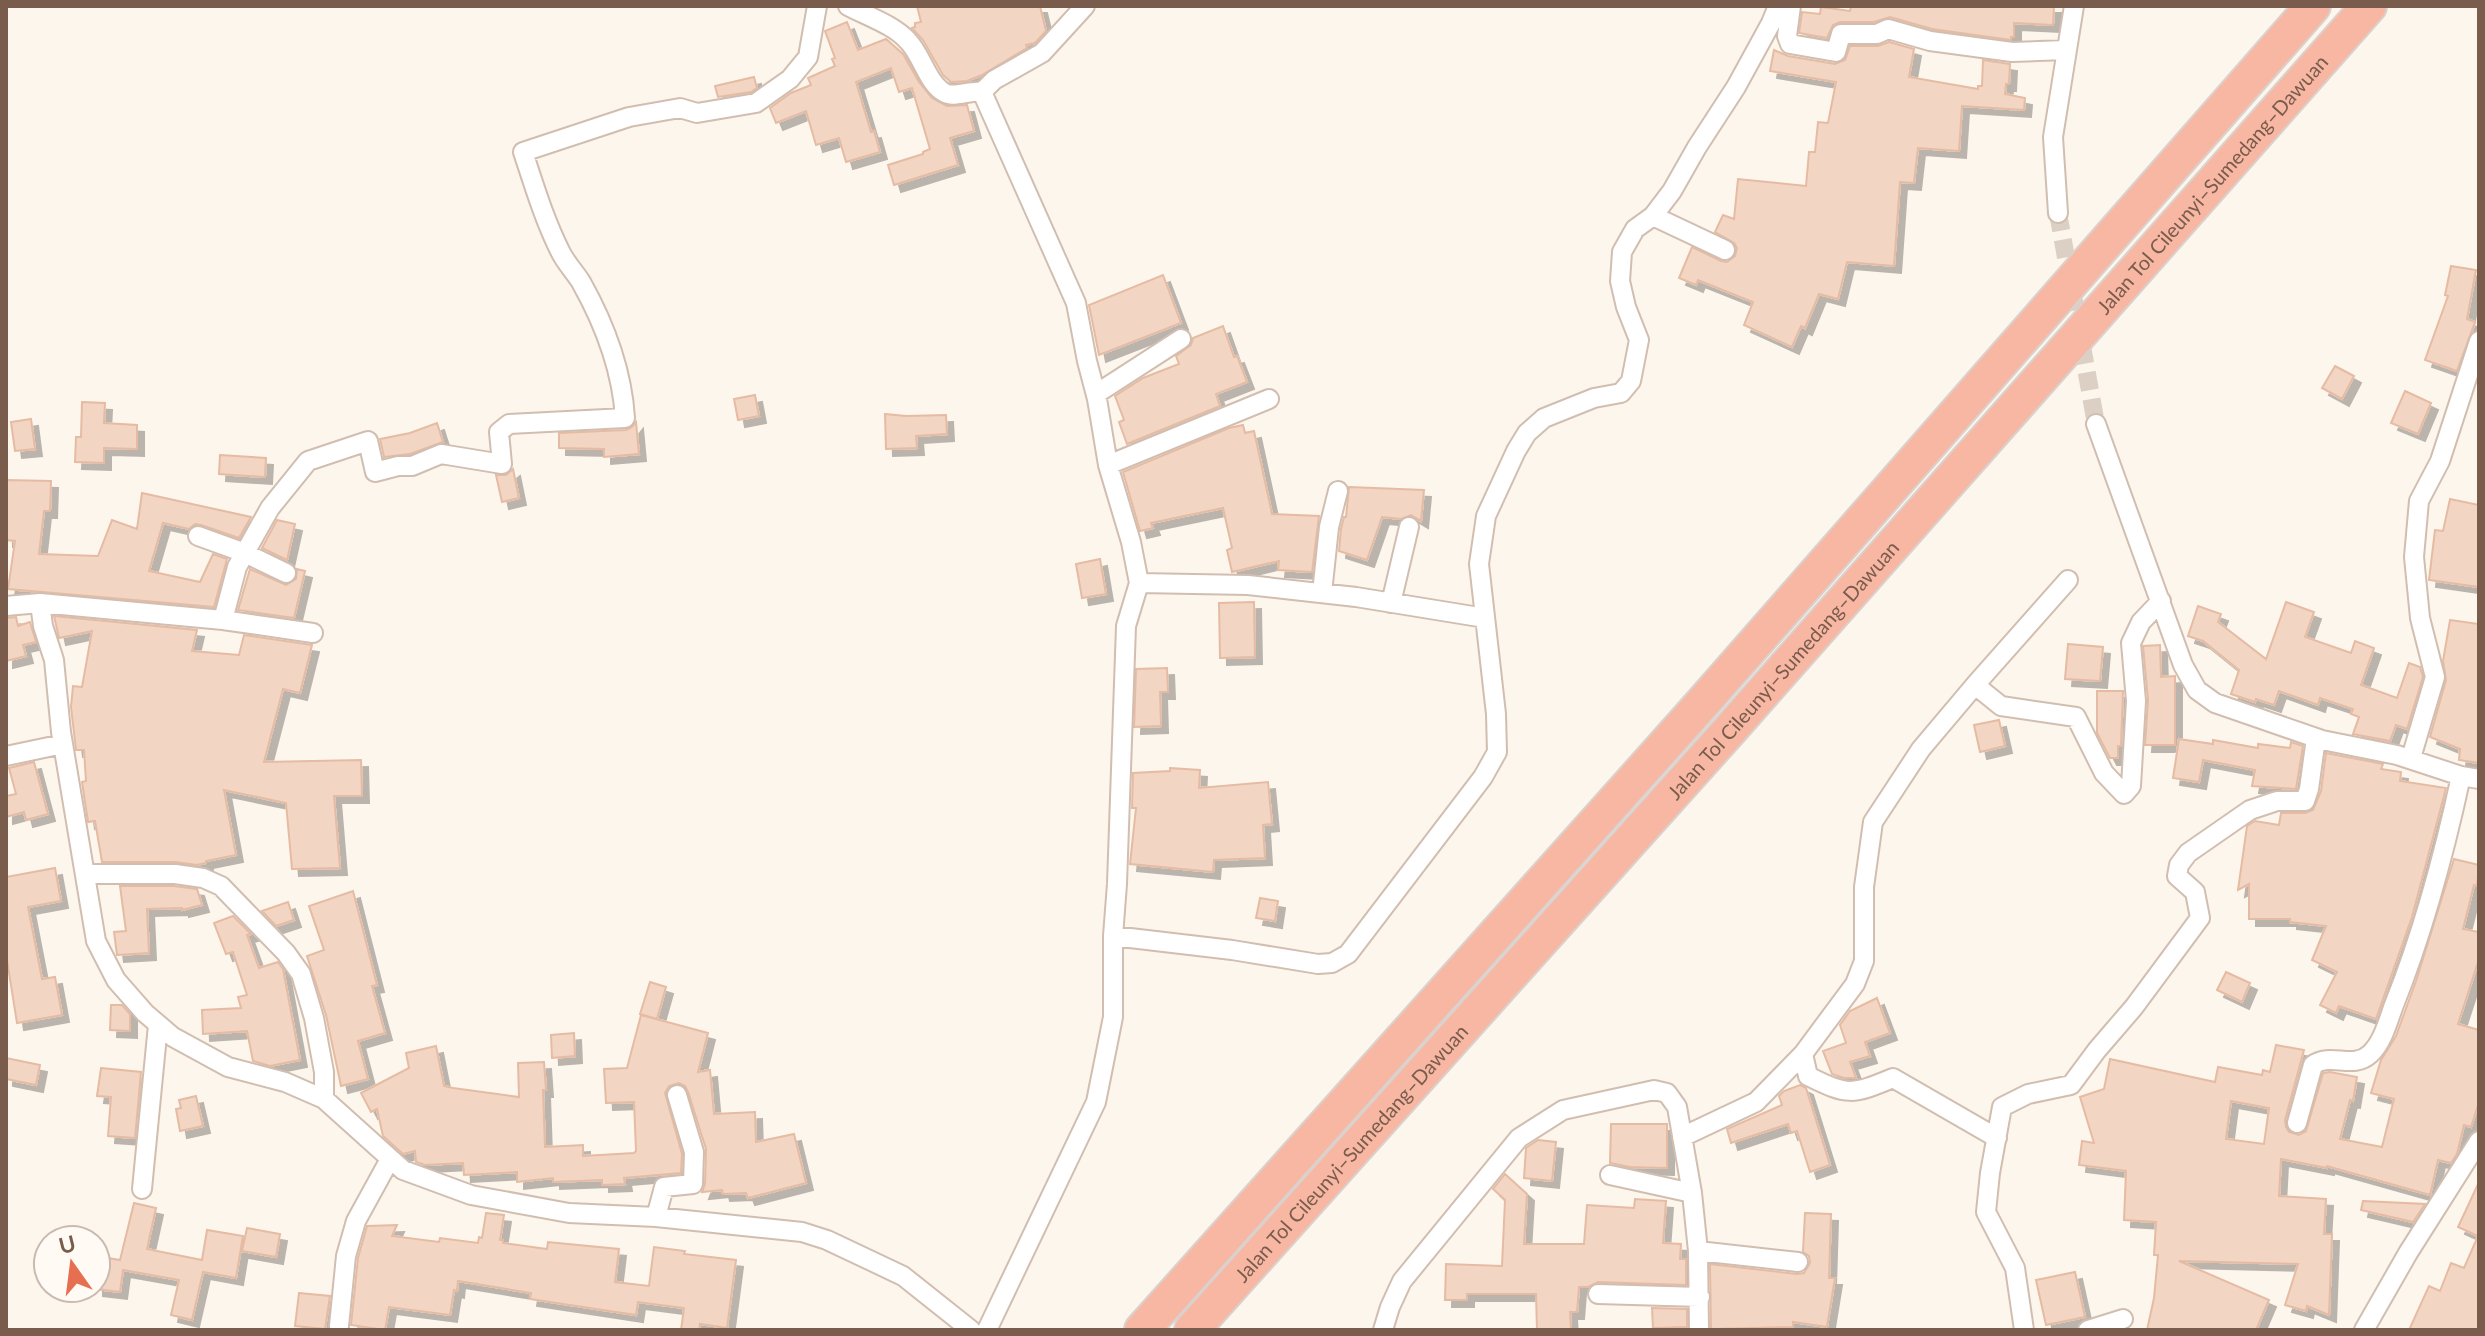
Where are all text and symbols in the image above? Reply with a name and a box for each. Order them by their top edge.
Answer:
street label: Jalan Tol Cileunyi–Sumedang–Dawuan [2091,50,2332,318]
street label: Jalan Tol Cileunyi–Sumedang–Dawuan [1662,535,1904,804]
street label: Jalan Tol Cileunyi–Sumedang–Dawuan [1229,1019,1472,1286]
north arrow [32,1224,112,1304]
text: U [56,1229,78,1259]

